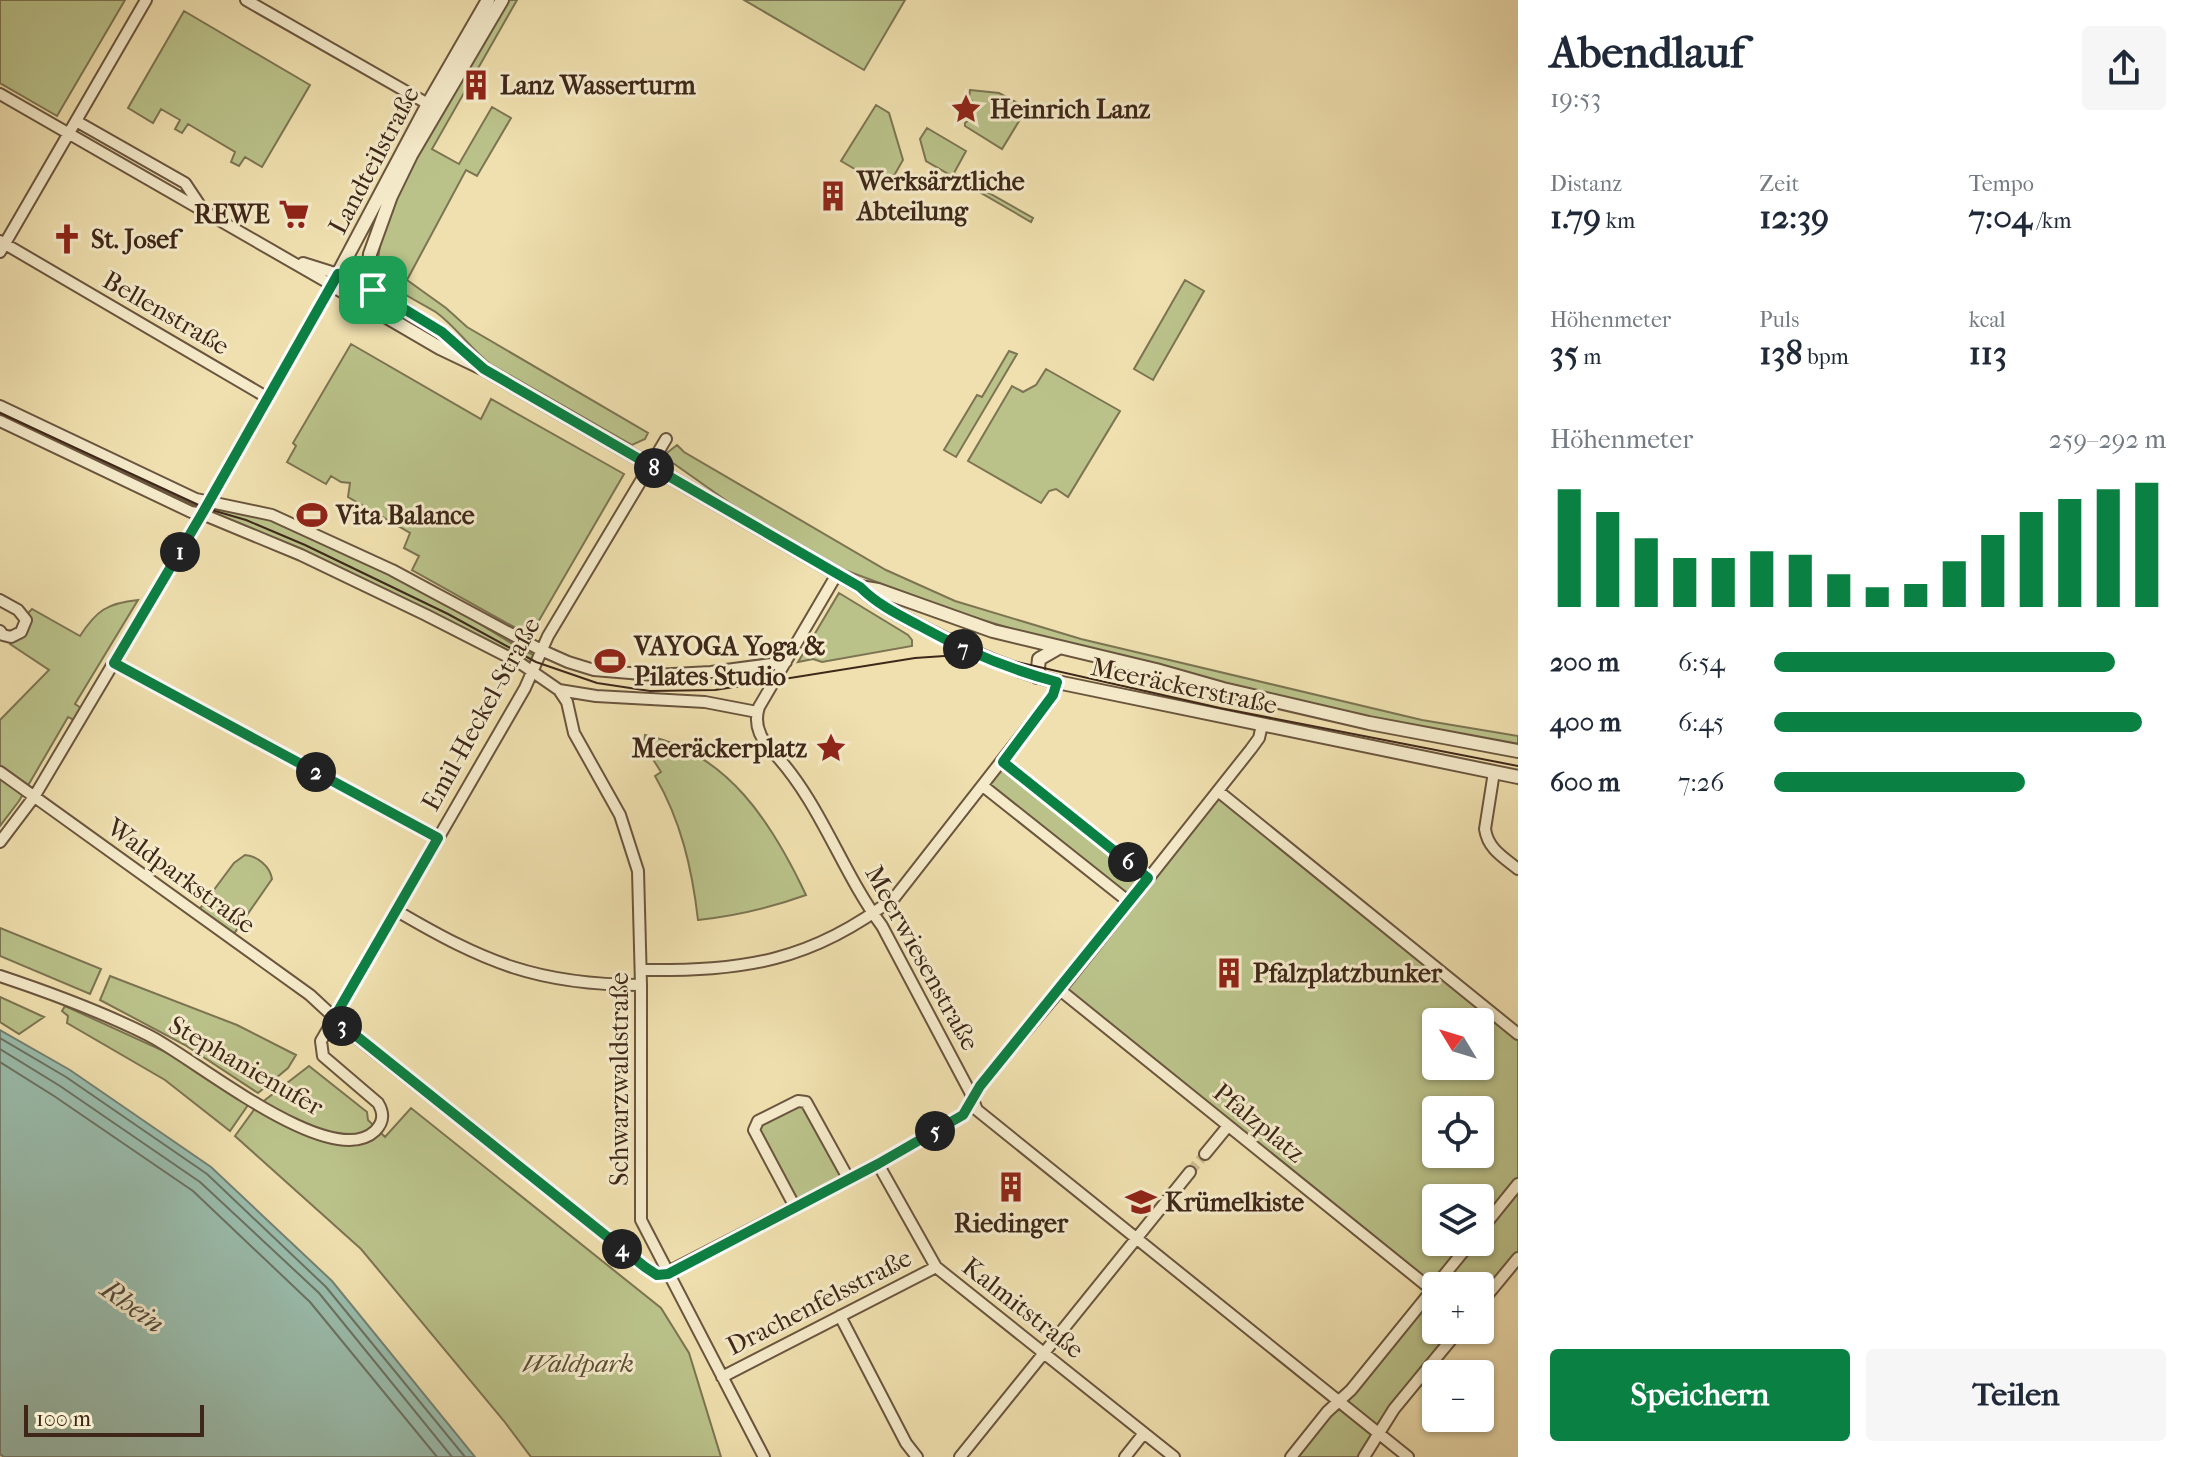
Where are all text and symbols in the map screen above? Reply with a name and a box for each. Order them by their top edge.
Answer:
button: share [2082,26,2166,110]
text: Abendlauf [1550,27,1744,78]
building icon: Lanz Wasserturm [459,68,493,102]
place label: Lanz Wasserturm [500,70,696,101]
street label: Landteilstraße [322,81,426,239]
text: 19:53 [1550,83,1601,114]
place icon: Heinrich Lanz [949,92,983,126]
place label: Heinrich Lanz [990,94,1151,125]
place label: Werksärztliche Abteilung [855,166,1025,227]
text: Distanz [1550,171,1622,197]
text: Zeit [1759,171,1799,197]
text: Tempo [1969,171,2034,197]
building icon: Werksärztliche Abteilung [816,179,850,213]
supermarket icon: REWE [277,197,311,231]
text: 1.79 [1550,197,1601,237]
text: 12:39 [1759,197,1829,237]
text: 7:04 [1969,197,2032,237]
place label: REWE [194,199,270,230]
text: km [1601,208,1635,234]
text: /km [2032,208,2071,234]
church icon: St. Josef [50,222,84,256]
place label: St. Josef [91,224,183,255]
pin [339,256,407,324]
street label: Bellenstraße [97,264,235,362]
icon: arrive [351,268,395,312]
text: Höhenmeter [1550,307,1671,333]
text: Puls [1759,307,1799,333]
text: kcal [1969,307,2006,333]
text: 35 [1550,333,1579,373]
text: 138 [1759,333,1803,373]
text: 113 [1969,333,2007,373]
text: m [1579,344,1602,370]
text: bpm [1803,344,1849,370]
text: Höhenmeter [1550,424,1693,455]
text: 259–292 m [2049,424,2166,455]
pin: 8 [634,448,674,488]
text: 8 [648,455,660,481]
sports icon: Vita Balance [295,498,329,532]
place label: Vita Balance [335,500,475,531]
pin: 1 [160,532,200,572]
text: 1 [176,539,184,565]
street label: Emil-Heckel-Straße [415,612,547,816]
pin: 7 [943,629,983,669]
place label: VAYOGA Yoga & Pilates Studio [633,631,825,692]
text: 7 [958,636,968,662]
sports icon: VAYOGA Yoga & Pilates Studio [593,644,627,678]
text: 200 m [1550,647,1619,678]
text: 6:54 [1678,647,1725,678]
street label: Meeräckerstraße [1088,651,1280,721]
text: 400 m [1550,707,1621,738]
text: 6:45 [1678,707,1724,738]
place icon: Meeräckerplatz [814,731,848,765]
place label: Meeräckerplatz [632,733,807,764]
pin: 2 [296,752,336,792]
text: 2 [310,759,322,785]
text: 600 m [1550,767,1620,798]
text: 7:26 [1678,767,1724,798]
street label: Waldparkstraße [100,811,262,940]
pin: 6 [1108,842,1148,882]
text: 6 [1122,849,1134,875]
street label: Meerwiesenstraße [858,860,986,1056]
building icon: Pfalzplatzbunker [1212,956,1246,990]
place label: Pfalzplatzbunker [1253,958,1443,989]
street label: Schwarzwaldstraße [604,972,635,1186]
pin: 3 [322,1006,362,1046]
north arrow [1422,1008,1494,1080]
map controls [1422,1008,1494,1432]
street label: Stephanienufer [163,1009,329,1123]
text: 3 [337,1013,347,1039]
street label: Pfalzplatz [1207,1077,1311,1169]
button: locate [1422,1096,1494,1168]
pin: 5 [915,1111,955,1151]
text: 5 [930,1118,940,1144]
building icon: Riedinger [994,1170,1028,1204]
button: layers [1422,1184,1494,1256]
school or university icon: Krümelkiste [1124,1185,1158,1219]
place label: Krümelkiste [1165,1187,1304,1218]
place label: Riedinger [954,1208,1069,1239]
pin: 4 [602,1229,642,1269]
text: 4 [616,1236,629,1262]
street label: Drachenfelsstraße [721,1242,917,1362]
street label: Kalmitstraße [956,1251,1090,1365]
water label: Rhein [94,1271,171,1340]
button: + [1422,1272,1494,1344]
park label: Waldpark [522,1348,634,1379]
button: Speichern [1550,1349,1850,1441]
button: Teilen [1866,1349,2166,1441]
button: − [1422,1360,1494,1432]
scale bar [24,1401,204,1437]
text: 100 m [36,1406,91,1432]

